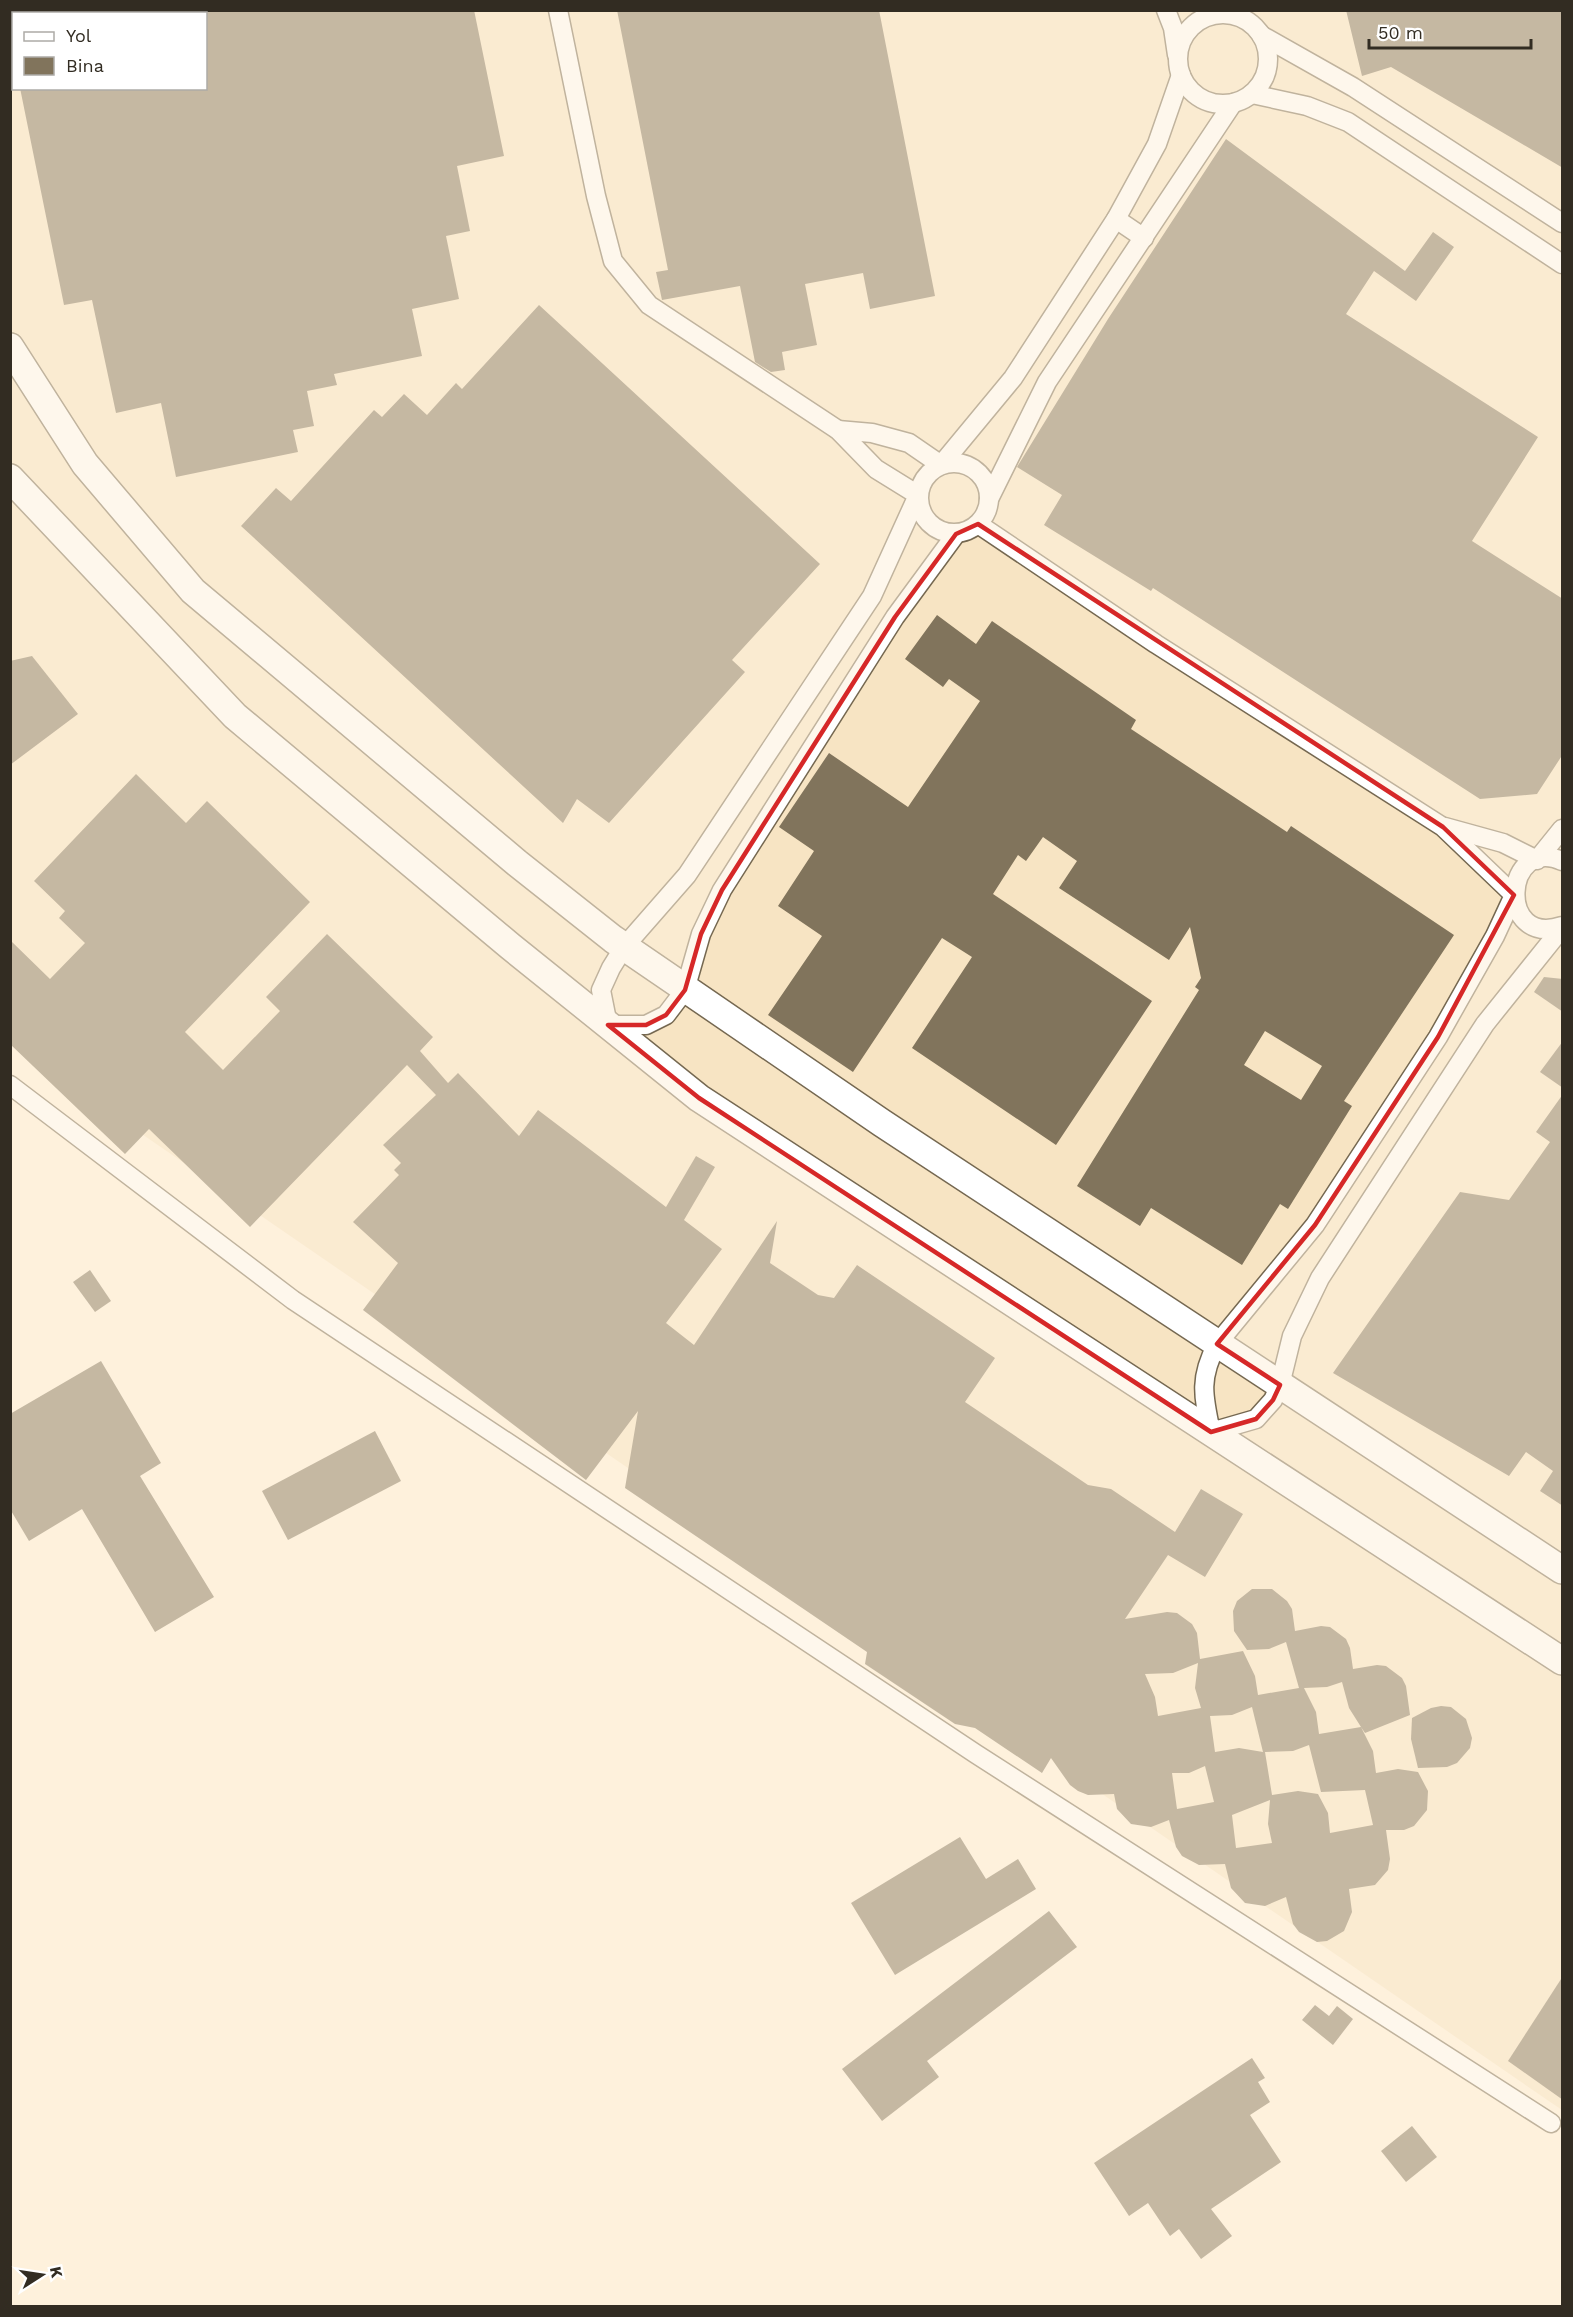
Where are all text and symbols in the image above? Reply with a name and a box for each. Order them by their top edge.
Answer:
legend [12,12,207,90]
scale bar [1369,12,1531,50]
text: 50 m [1378,22,1423,43]
text: Yol [66,25,92,46]
text: Bina [66,55,104,76]
north arrow [12,2245,72,2305]
text: K [46,2265,67,2279]

